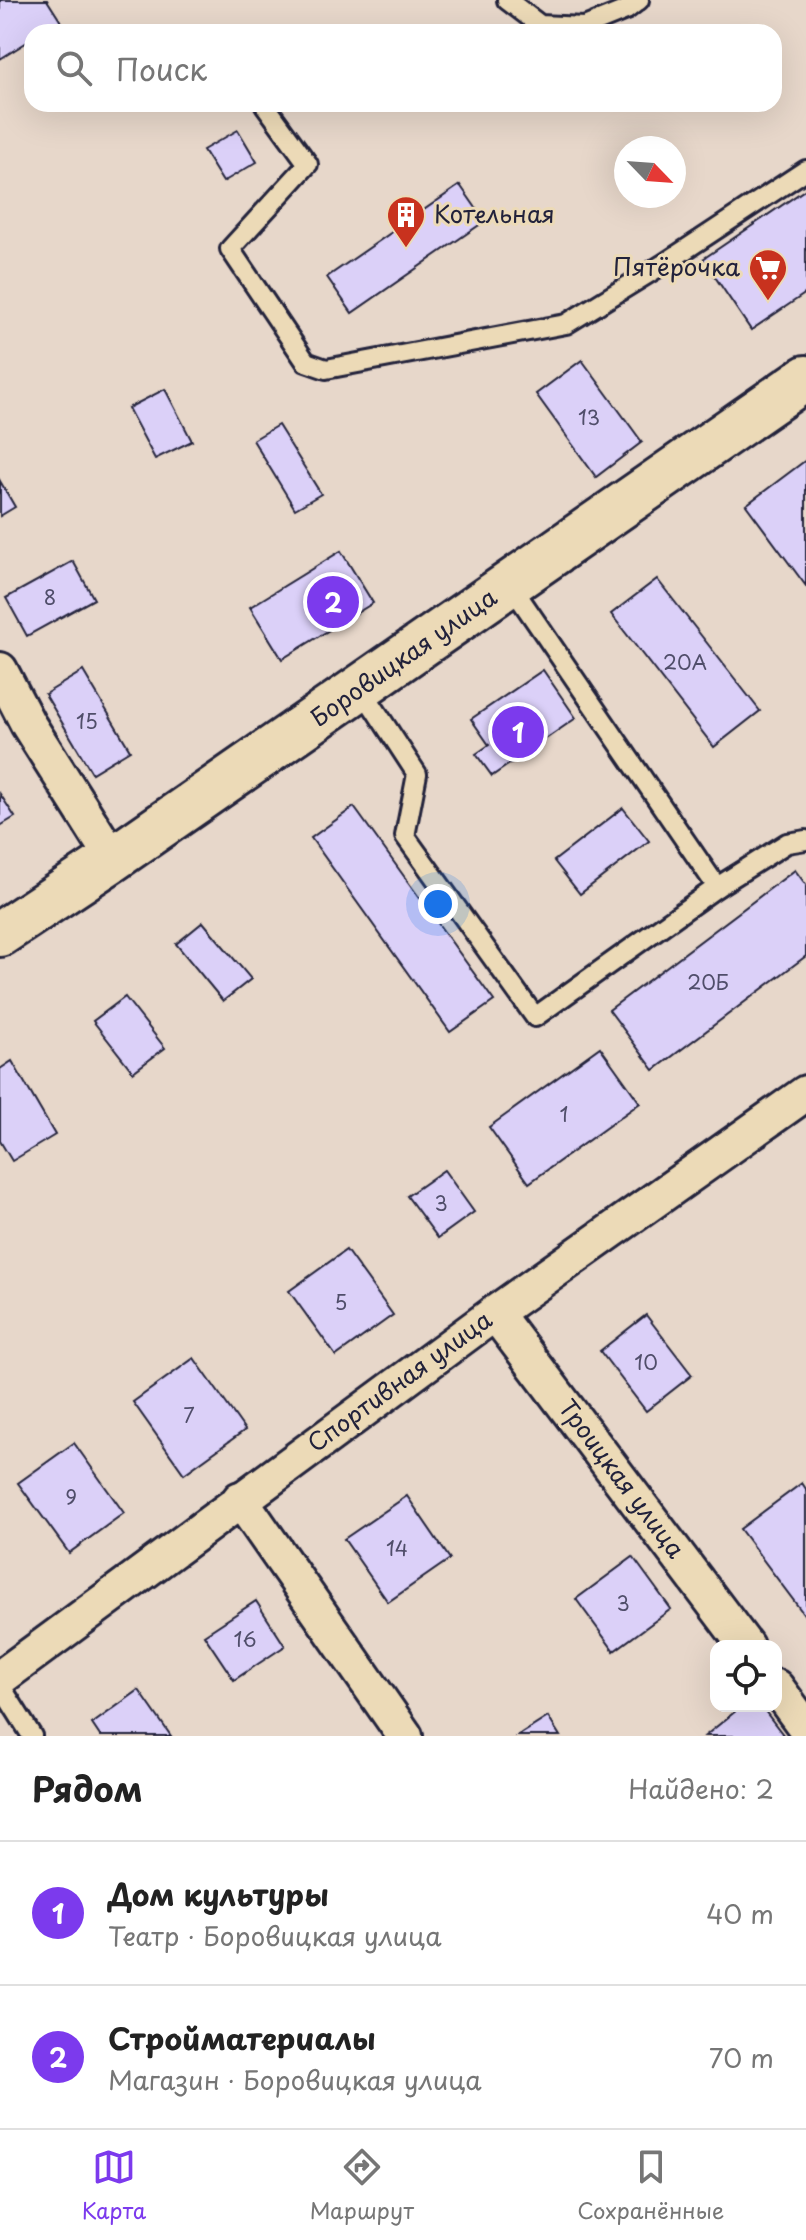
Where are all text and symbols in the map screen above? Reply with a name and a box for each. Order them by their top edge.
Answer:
search box [24,24,782,112]
icon: search [52,46,96,90]
text: Поиск [116,46,207,91]
north arrow [614,136,686,208]
building icon: Котельная [385,194,427,249]
place label: Котельная [434,195,555,231]
supermarket icon: Пятёрочка [747,247,789,302]
place label: Пятёрочка [613,248,740,284]
house number: 13 [578,402,600,432]
pin: 2 [307,572,359,632]
street label: Боровицкая улица [302,578,503,734]
house number: 8 [44,582,56,612]
house number: 20А [663,647,707,677]
pin: 1 [492,702,544,762]
house number: 15 [76,706,98,736]
your location [418,884,458,924]
house number: 20Б [687,967,729,997]
house number: 1 [560,1099,568,1129]
house number: 3 [434,1188,448,1218]
house number: 5 [335,1287,347,1317]
street label: Спортивная улица [299,1301,499,1460]
house number: 10 [634,1347,658,1377]
street label: Троицкая улица [551,1391,694,1565]
house number: 7 [183,1400,195,1430]
house number: 9 [65,1482,77,1512]
house number: 14 [386,1533,408,1563]
house number: 3 [616,1588,630,1618]
house number: 16 [234,1624,257,1654]
map controls [710,1640,782,1712]
button: locate [710,1640,782,1712]
text: Рядом [32,1762,143,1814]
text: Найдено: 2 [628,1769,774,1808]
text: Дом культуры [108,1871,329,1916]
text: 1 [52,1894,64,1933]
text: 40 m [706,1894,774,1933]
text: Театр · Боровицкая улица [108,1916,442,1955]
text: Стройматериалы [108,2015,376,2060]
text: 2 [49,2038,67,2077]
text: 70 m [709,2038,774,2077]
text: Магазин · Боровицкая улица [108,2060,482,2099]
tab: Карта [82,2145,146,2226]
tab: Маршрут [310,2145,414,2226]
tab: Сохранённые [577,2145,724,2226]

